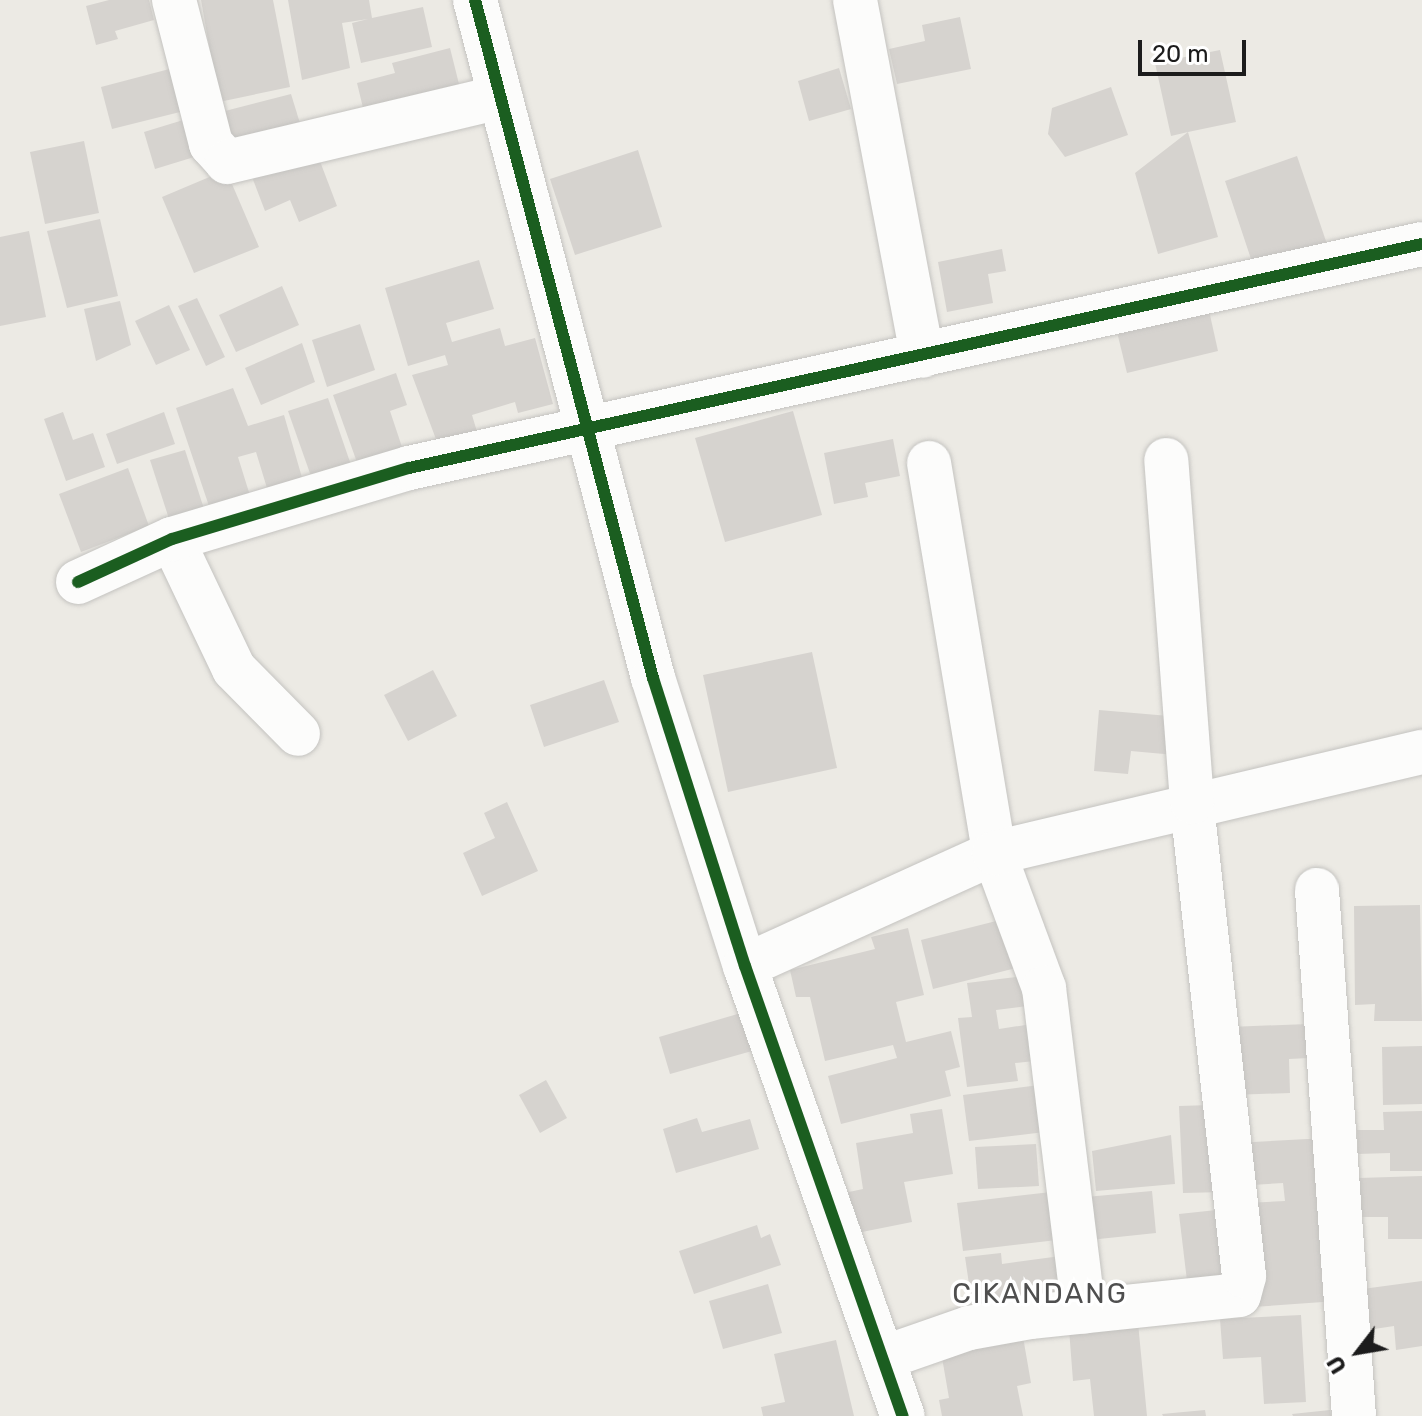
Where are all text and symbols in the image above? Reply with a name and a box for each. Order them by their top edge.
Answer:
scale bar [1142,24,1250,74]
text: 20 m [1152,40,1209,68]
district label: CIKANDANG [952,1277,1128,1311]
north arrow [1318,1312,1398,1392]
text: U [1321,1351,1353,1378]

